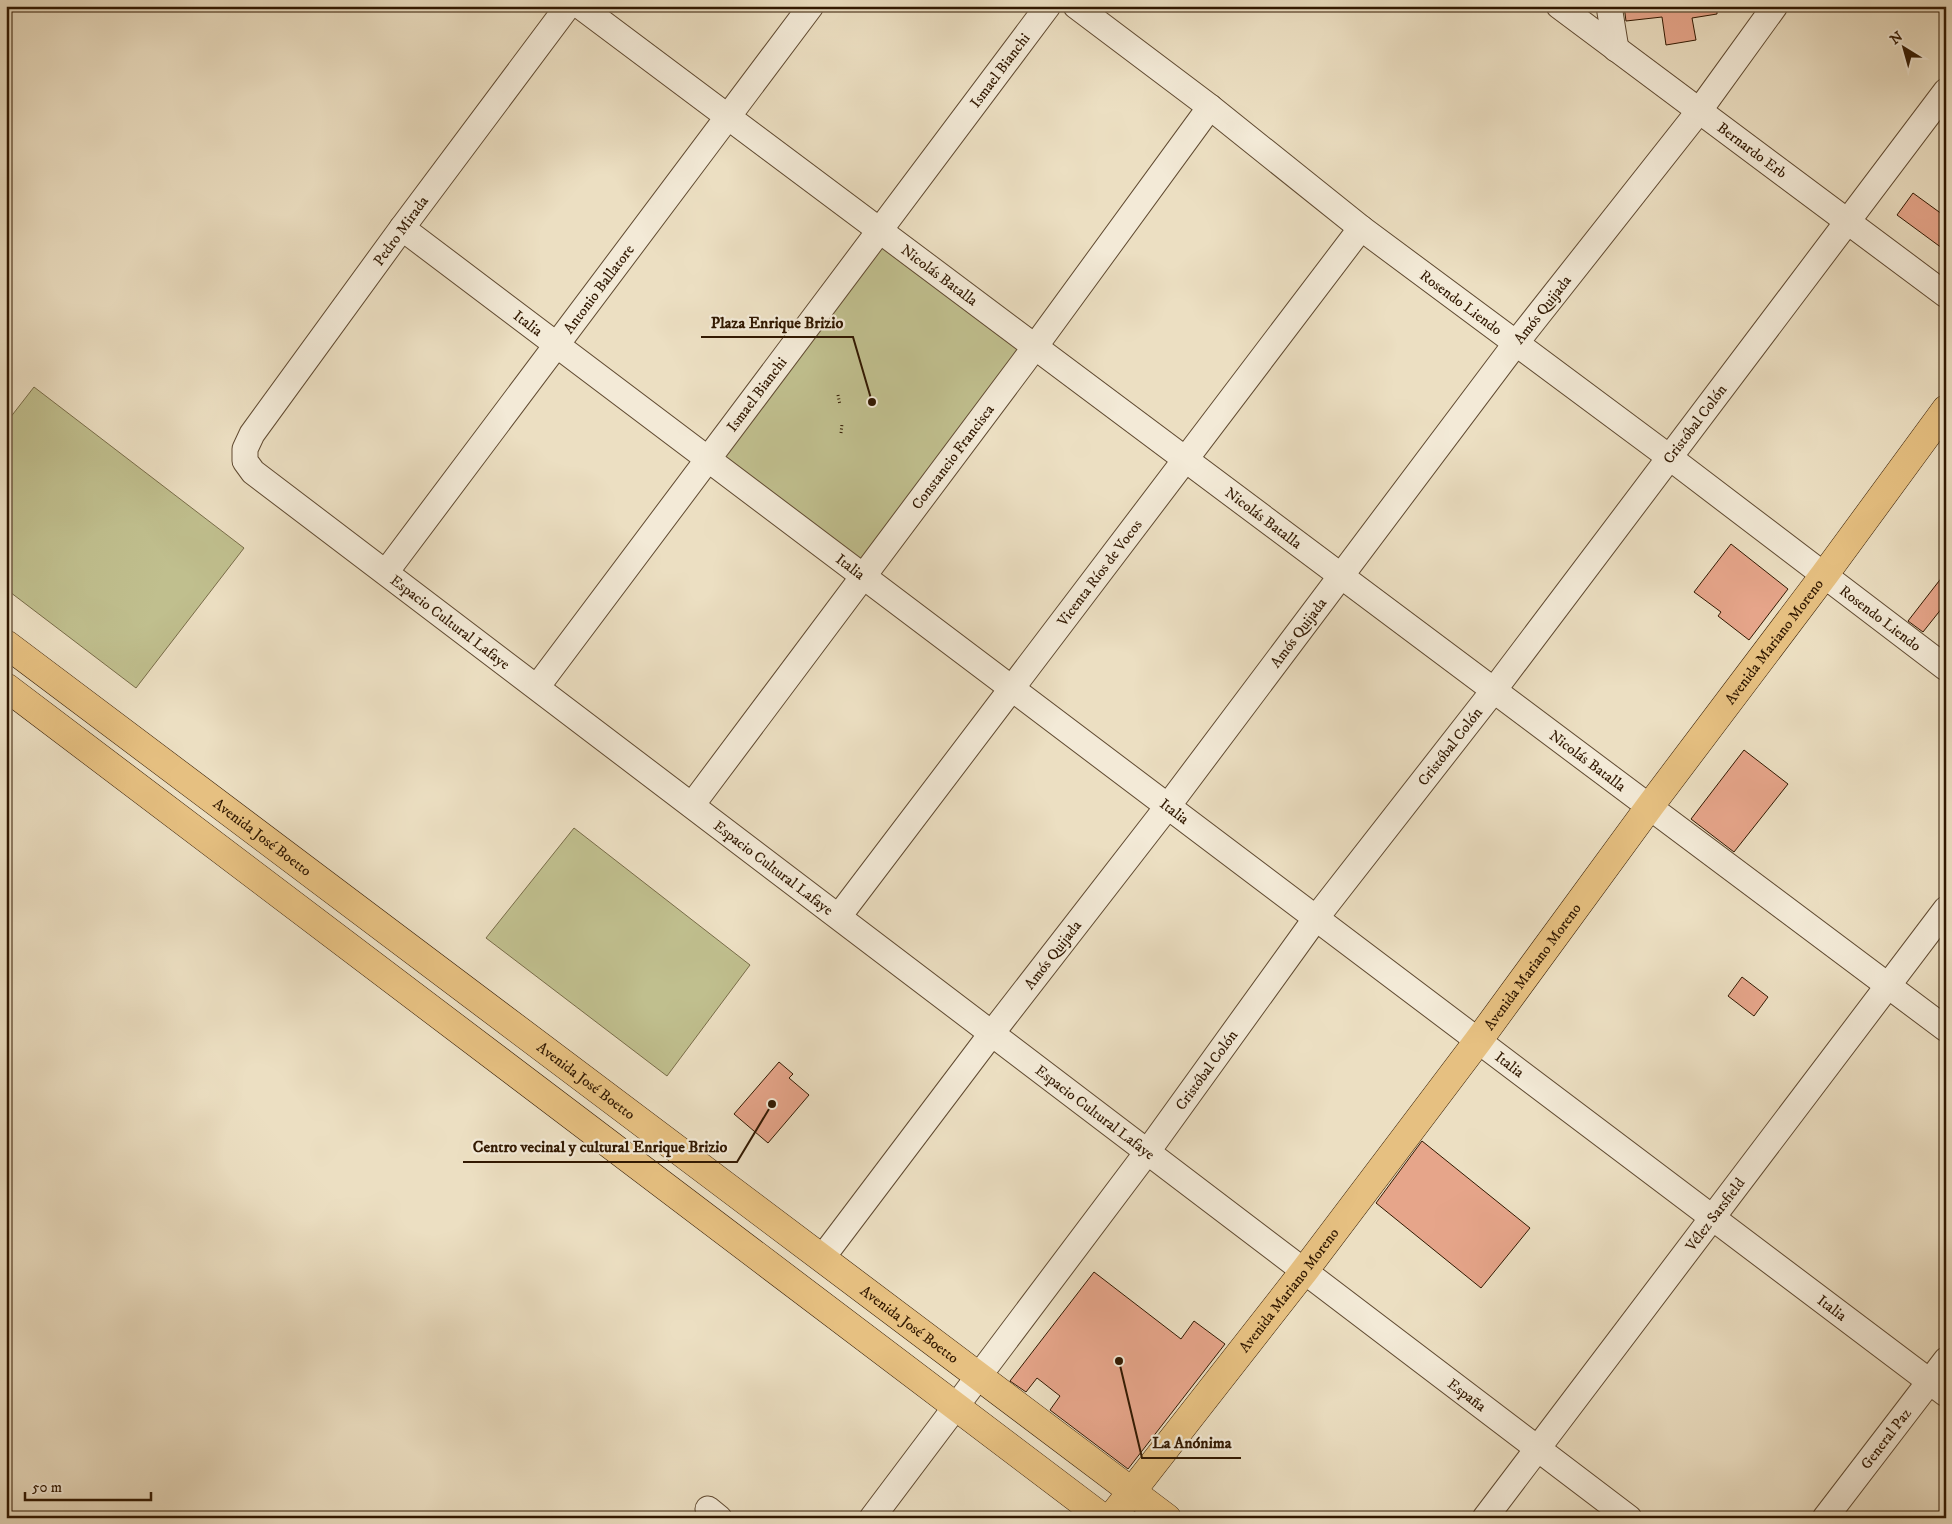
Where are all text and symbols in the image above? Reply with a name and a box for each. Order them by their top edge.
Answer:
north arrow [1880,22,1930,72]
text: N [1887,27,1907,49]
street label: Ismael Bianchi [966,29,1034,111]
street label: Bernardo Erb [1713,118,1791,182]
street label: Pedro Mirada [369,192,433,270]
street label: Nicolás Batalla [897,240,982,310]
street label: Antonio Ballatore [559,241,638,337]
street label: Rosendo Liendo [1416,266,1506,339]
street label: Amós Quijada [1509,271,1576,348]
street label: Italia [510,306,547,341]
callout: Plaza Enrique Brizio [701,306,853,337]
text: Plaza Enrique Brizio [711,313,843,334]
street label: Ismael Bianchi [723,353,791,435]
street label: Cristóbal Colón [1659,380,1731,467]
street label: Constancio Francisca [907,400,999,513]
street label: Nicolás Batalla [1221,483,1306,553]
street label: Vicenta Ríos de Vocos [1052,515,1146,631]
street label: Italia [832,549,869,584]
street label: Espacio Cultural Lafaye [387,570,514,674]
street label: Avenida Mariano Moreno [1720,575,1828,708]
street label: Rosendo Liendo [1836,581,1925,655]
street label: Amós Quijada [1266,594,1331,671]
street label: Cristóbal Colón [1413,703,1487,790]
street label: Nicolás Batalla [1546,726,1630,796]
street label: Avenida José Boetto [209,794,315,880]
street label: Italia [1156,794,1193,829]
street label: Espacio Cultural Lafaye [710,816,837,919]
street label: Avenida Mariano Moreno [1480,899,1585,1034]
street label: Amós Quijada [1020,916,1086,993]
street label: Cristóbal Colón [1171,1026,1242,1114]
street label: Avenida José Boetto [533,1037,639,1124]
street label: Italia [1491,1047,1529,1082]
street label: Espacio Cultural Lafaye [1031,1061,1159,1164]
callout: Centro vecinal y cultural Enrique Brizio [463,1131,737,1162]
text: Centro vecinal y cultural Enrique Brizio [473,1137,727,1158]
street label: Vélez Sarsfield [1681,1173,1749,1255]
street label: Avenida Mariano Moreno [1235,1224,1343,1356]
street label: Avenida José Boetto [857,1281,963,1367]
street label: Italia [1814,1291,1851,1326]
street label: España [1444,1374,1491,1416]
street label: General Paz [1856,1404,1916,1473]
callout: La Anónima [1142,1427,1241,1458]
text: La Anónima [1152,1433,1233,1453]
scale bar [25,1469,151,1501]
text: 50 m [32,1478,62,1497]

